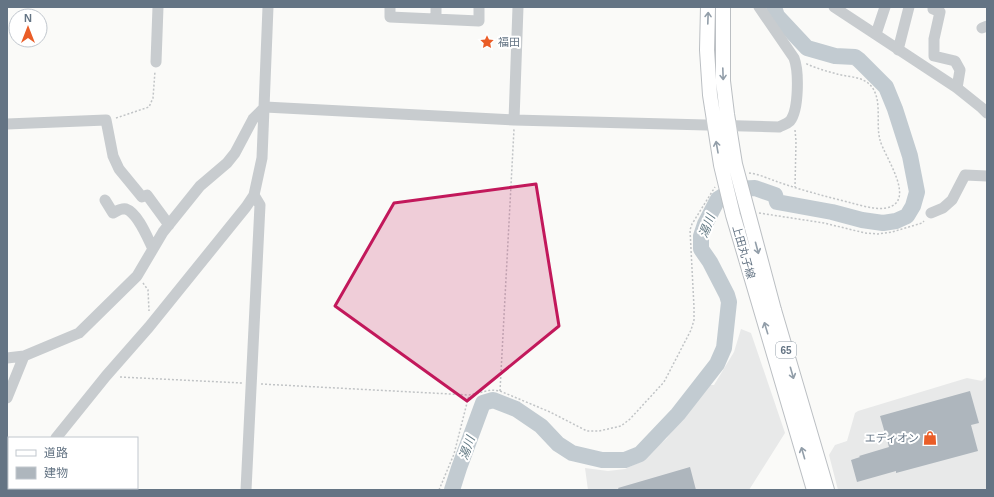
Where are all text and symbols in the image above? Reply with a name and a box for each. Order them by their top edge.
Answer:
north arrow [8,8,48,48]
text: N [24,12,32,24]
one-way arrow [704,12,711,25]
place icon: 福田 [479,34,495,50]
place label: 福田 [498,36,520,48]
one-way arrow [719,67,726,80]
one-way arrow [713,141,721,154]
water label: 湯川 [696,210,719,240]
street label: 上田丸子線 [731,224,757,280]
one-way arrow [754,241,761,254]
one-way arrow [762,322,769,335]
road number: 65 [776,342,796,358]
one-way arrow [789,366,796,379]
shop icon: エディオン [922,430,938,446]
water label: 湯川 [456,432,478,462]
place label: エディオン [865,432,919,444]
legend [8,437,138,489]
text: 道路 [44,446,68,460]
one-way arrow [799,446,806,459]
text: 建物 [44,466,68,480]

